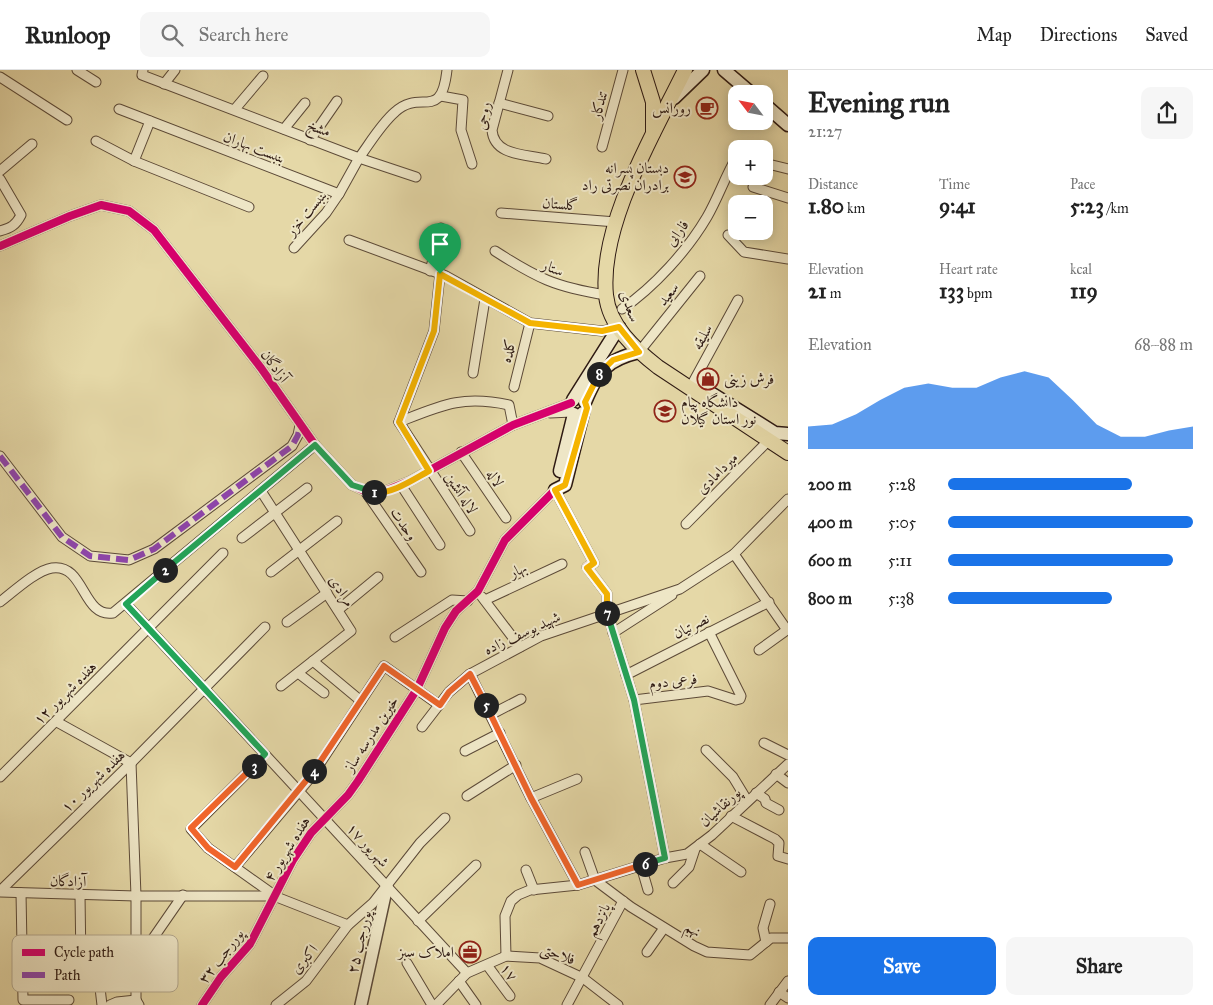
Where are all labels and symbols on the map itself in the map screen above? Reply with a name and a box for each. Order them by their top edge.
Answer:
north arrow [728,85,772,130]
street label: تندکار [586,89,611,123]
cafe icon: رورانس [695,96,719,120]
place label: رورانس [652,99,691,118]
street label: روحی [472,100,494,132]
street label: مشخ [303,115,333,145]
street label: بنبست بهاران [220,127,287,168]
place label: دبستان پسرانه برادران نصرتی راد [582,159,669,195]
school or university icon: دبستان پسرانه برادران نصرتی راد [673,165,697,189]
street label: بنبست خزر [280,187,330,241]
street label: گلستان [541,193,579,215]
street label: فارابی [661,216,694,251]
pin [419,223,461,274]
street label: ستار [538,255,566,280]
street label: سعید [653,279,683,309]
street label: سعدی [616,288,644,324]
street label: سلیقه [688,321,716,353]
street label: کلده [496,337,520,365]
street label: آزادگان [257,346,294,387]
pin: 8 [586,362,612,386]
shop icon: فرش زینی [696,367,720,391]
place label: فرش زینی [724,370,774,389]
place label: دانشگاه پیام نور استان گیلان [681,392,757,428]
school or university icon: دانشگاه پیام نور استان گیلان [653,399,677,423]
street label: میردامادی [692,448,742,498]
street label: لاله [483,466,507,490]
street label: لاله آتشین [441,469,481,517]
pin: 1 [362,480,386,504]
street label: وحدت [386,504,422,544]
pin: 2 [152,558,178,582]
street label: بهار [505,558,530,583]
street label: مرادی [324,572,359,611]
pin: 7 [594,600,620,626]
street label: شهید یوسف زاده [481,607,564,659]
street label: نصرتیان [670,609,713,644]
street label: هفده شهریور ۱۲ [30,658,101,729]
street label: فرعی دوم [648,670,698,696]
pin: 5 [474,692,498,718]
street label: خیرین مدرسه ساز [339,693,402,777]
street label: هفده شهریور ۱۰ [57,746,129,817]
pin: 3 [242,754,266,778]
pin: 4 [302,758,326,784]
street label: پورنقاشیان [696,783,747,832]
street label: هفده شهریور ۴ [260,813,315,885]
street label: ۱۷ شهریور [342,819,393,872]
pin: 6 [632,852,658,876]
street label: آزادگان [50,872,88,890]
street label: پانزدهم [582,899,619,942]
street label: پوررجب ۲۵ [343,908,377,976]
street label: نهم [679,917,704,945]
street label: پوررجب ۳۲ [195,924,250,988]
legend [12,935,178,992]
street label: فلاحتی [538,939,578,970]
office icon: املاک سبز [458,940,482,964]
street label: اکبری [287,941,321,977]
place label: املاک سبز [396,943,454,961]
text: Cycle path [54,944,114,961]
street label: ۱۷ [497,960,521,984]
text: Path [54,967,81,984]

